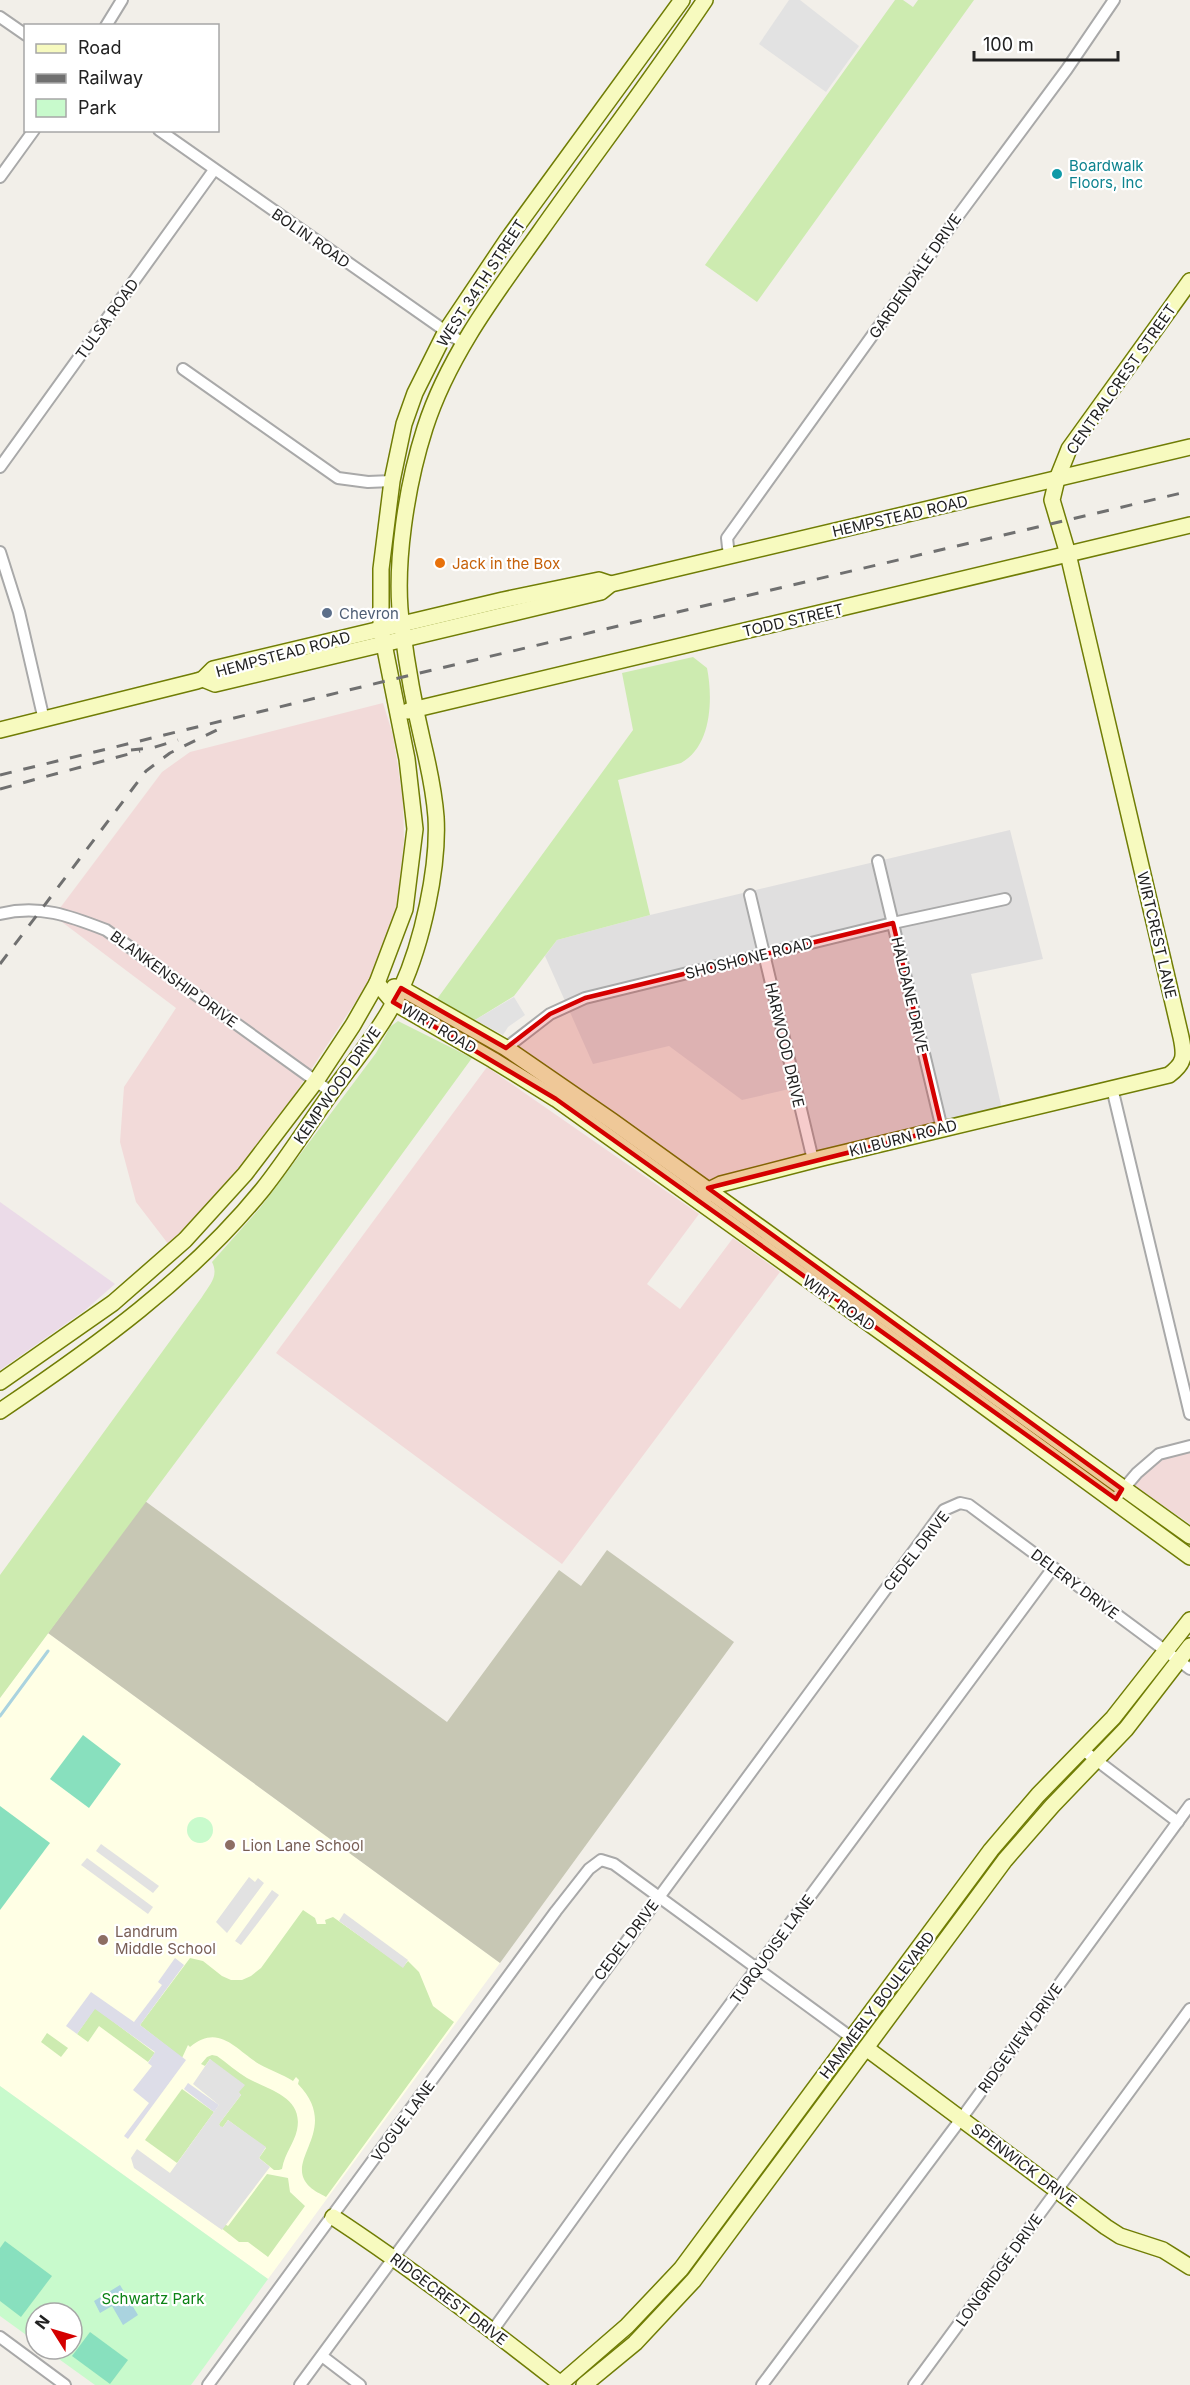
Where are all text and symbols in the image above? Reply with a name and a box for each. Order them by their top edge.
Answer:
legend [24,24,219,132]
scale bar [974,24,1118,62]
text: 100 m [983,34,1034,55]
text: Road [78,37,121,58]
text: Railway [78,67,143,88]
text: Park [78,97,117,118]
place label: Boardwalk Floors, Inc [1069,156,1144,192]
marker: Boardwalk Floors, Inc [1050,167,1064,181]
street label: BOLIN ROAD [268,204,354,272]
street label: GARDENDALE DRIVE [865,210,965,342]
street label: WEST 34TH STREET [433,216,529,350]
street label: TULSA ROAD [71,275,143,363]
street label: CENTRALCREST STREET [1062,300,1180,458]
street label: HEMPSTEAD ROAD [830,491,970,541]
place label: Jack in the Box [452,554,560,573]
marker: Jack in the Box [433,556,447,570]
street label: TODD STREET [741,599,845,641]
place label: Chevron [339,604,399,623]
marker: Chevron [320,606,334,620]
street label: HEMPSTEAD ROAD [214,627,352,681]
street label: WIRTCREST LANE [1133,870,1181,1000]
street label: BLANKENSHIP DRIVE [107,926,241,1032]
street label: SHOSHONE ROAD [683,933,815,983]
street label: HALDANE DRIVE [887,935,933,1055]
street label: HARWOOD DRIVE [761,981,809,1109]
street label: WIRT ROAD [398,999,480,1057]
street label: KEMPWOOD DRIVE [289,1023,385,1147]
street label: KILBURN ROAD [847,1115,959,1161]
street label: WIRT ROAD [799,1271,879,1335]
street label: CEDEL DRIVE [879,1507,953,1595]
street label: DELERY DRIVE [1027,1545,1123,1623]
place label: Lion Lane School [242,1836,364,1855]
marker: Lion Lane School [223,1838,237,1852]
street label: TURQUOISE LANE [726,1891,818,2007]
street label: CEDEL DRIVE [589,1896,663,1984]
place label: Landrum Middle School [115,1922,216,1958]
street label: HAMMERLY BOULEVARD [815,1928,939,2082]
marker: Landrum Middle School [96,1933,110,1947]
street label: RIDGEVIEW DRIVE [974,1979,1066,2097]
street label: VOGUE LANE [367,2077,439,2165]
street label: SPENWICK DRIVE [967,2119,1081,2211]
street label: LONGRIDGE DRIVE [952,2210,1046,2330]
street label: RIDGECREST DRIVE [387,2249,511,2349]
park label: Schwartz Park [101,2289,205,2308]
north arrow [24,2301,84,2361]
text: N [30,2311,54,2333]

